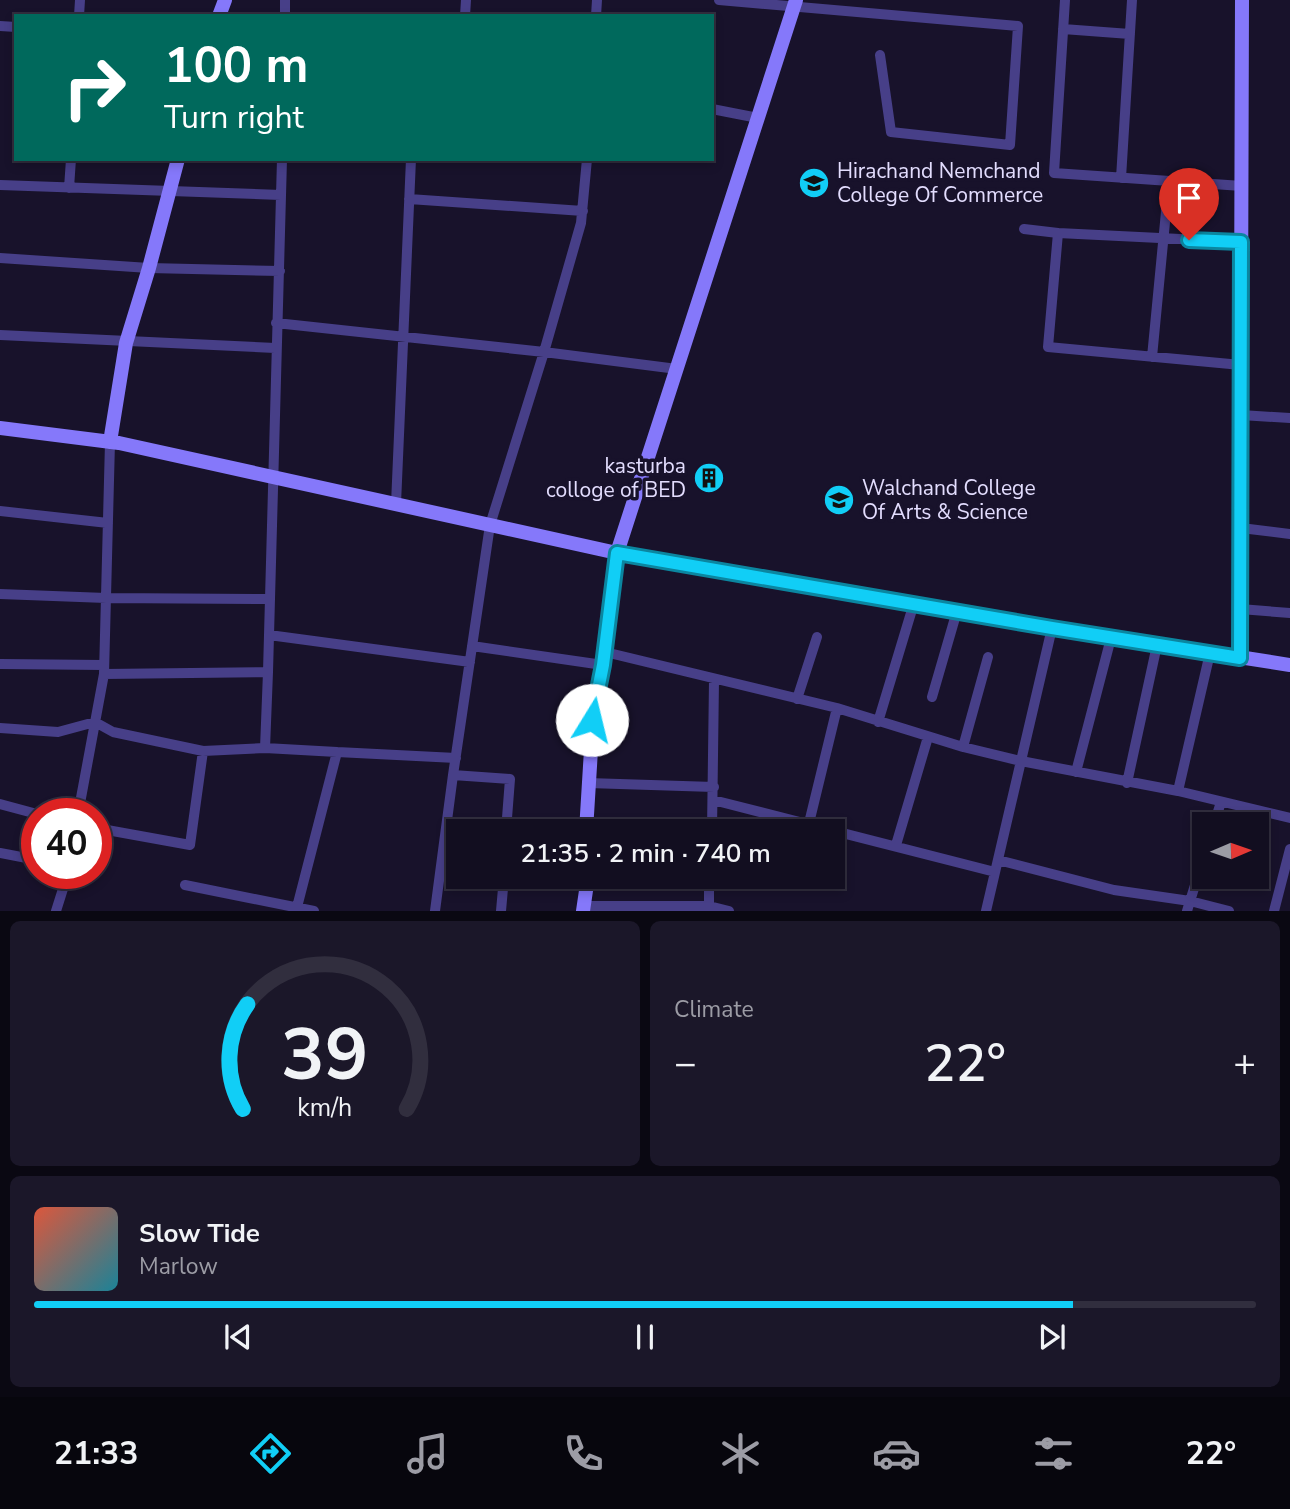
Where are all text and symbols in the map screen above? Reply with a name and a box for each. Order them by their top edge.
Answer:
text: 100 m [164,32,308,99]
icon: right [49,42,140,133]
text: Turn right [164,96,304,139]
place label: Hirachand Nemchand College Of Commerce [837,157,1043,209]
school or university icon: Hirachand Nemchand College Of Commerce [797,166,831,200]
pin [1159,168,1219,240]
icon: arrive [1170,179,1208,217]
place label: kasturba colloge of BED [546,452,686,504]
building icon: kasturba colloge of BED [692,461,726,495]
place label: Walchand College Of Arts & Science [862,474,1036,526]
school or university icon: Walchand College Of Arts & Science [822,483,856,517]
position arrow [555,683,629,757]
speed limit sign: 40 [21,798,112,889]
north arrow [1192,812,1269,889]
map controls [1192,812,1269,889]
text: 21:35 · 2 min · 740 m [520,836,771,871]
text: Climate [674,994,754,1025]
text: 39 [281,1006,369,1106]
text: 22° [924,1028,1006,1099]
text: − [674,1038,697,1089]
text: + [1233,1038,1256,1089]
text: km/h [297,1091,353,1125]
text: Slow Tide [139,1216,260,1251]
text: Marlow [139,1251,218,1282]
icon: previous [219,1318,257,1356]
icon: pause [626,1318,664,1356]
icon: next [1033,1318,1071,1356]
icon: directions [246,1429,295,1478]
icon: music [403,1429,452,1478]
icon: phone [559,1429,608,1478]
icon: climate [716,1429,765,1478]
icon: car [872,1429,921,1478]
icon: filters [1029,1429,1078,1478]
text: 21:33 [54,1432,139,1475]
text: 22° [1186,1432,1236,1475]

